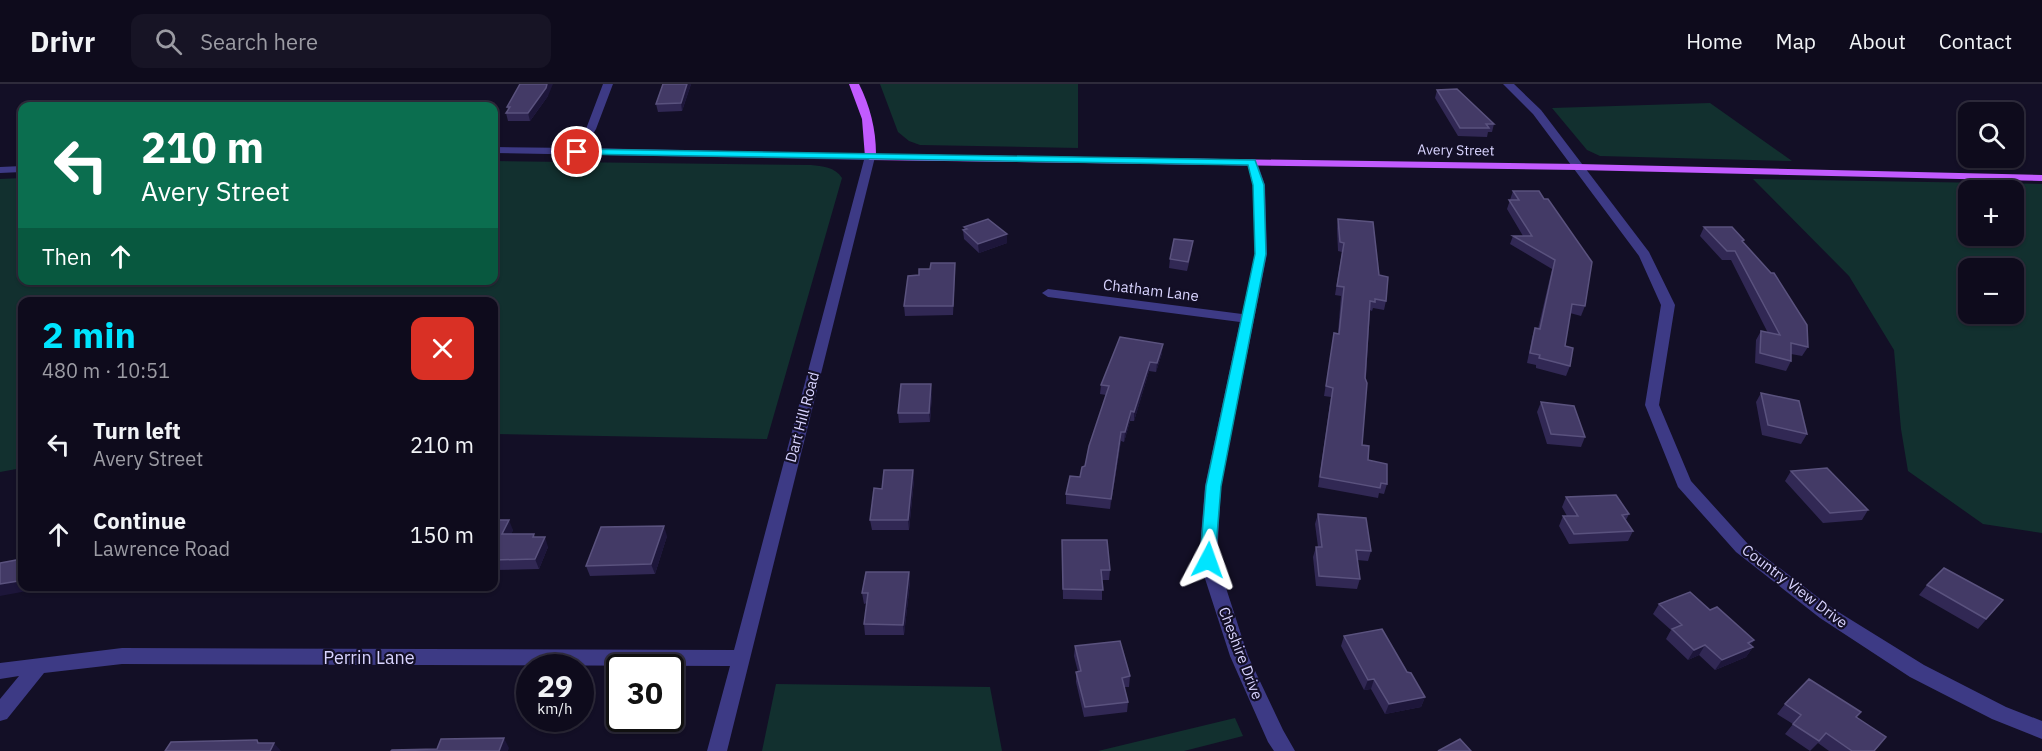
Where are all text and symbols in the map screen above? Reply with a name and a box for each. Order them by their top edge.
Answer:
search box [131,14,551,68]
text: Drivr [30,23,95,60]
icon: search [152,25,185,58]
text: Search here [200,27,318,56]
text: Home [1686,27,1743,55]
text: Map [1776,27,1816,55]
text: About [1849,27,1906,55]
text: Contact [1939,27,2012,55]
map controls [1958,102,2024,324]
button: search [1958,102,2024,168]
text: 210 m [141,120,264,175]
icon: left [42,126,120,204]
pin [551,126,602,177]
icon: arrive [560,135,593,168]
street label: Avery Street [1417,140,1495,160]
text: Avery Street [141,173,290,208]
button: + [1958,180,2024,246]
icon: ahead [104,240,137,273]
text: Then [42,242,92,271]
button: − [1958,258,2024,324]
street label: Chatham Lane [1102,275,1200,305]
text: 2 min [42,311,136,358]
button: close [411,317,474,380]
text: 480 m · 10:51 [42,357,170,384]
street label: Dart Hill Road [781,370,823,464]
text: Turn left [93,416,181,445]
icon: left [42,428,75,461]
text: 210 m [410,430,474,459]
text: Avery Street [93,445,203,472]
text: Continue [93,506,186,535]
icon: ahead [42,518,75,551]
text: 150 m [410,520,474,549]
position arrow [1176,528,1240,592]
text: Lawrence Road [93,535,230,562]
street label: Country View Drive [1738,540,1852,632]
street label: Cheshire Drive [1215,604,1267,702]
street label: Perrin Lane [323,646,415,669]
speed limit sign: 30 [606,654,684,732]
text: 29 [537,666,573,705]
text: km/h [537,699,573,718]

